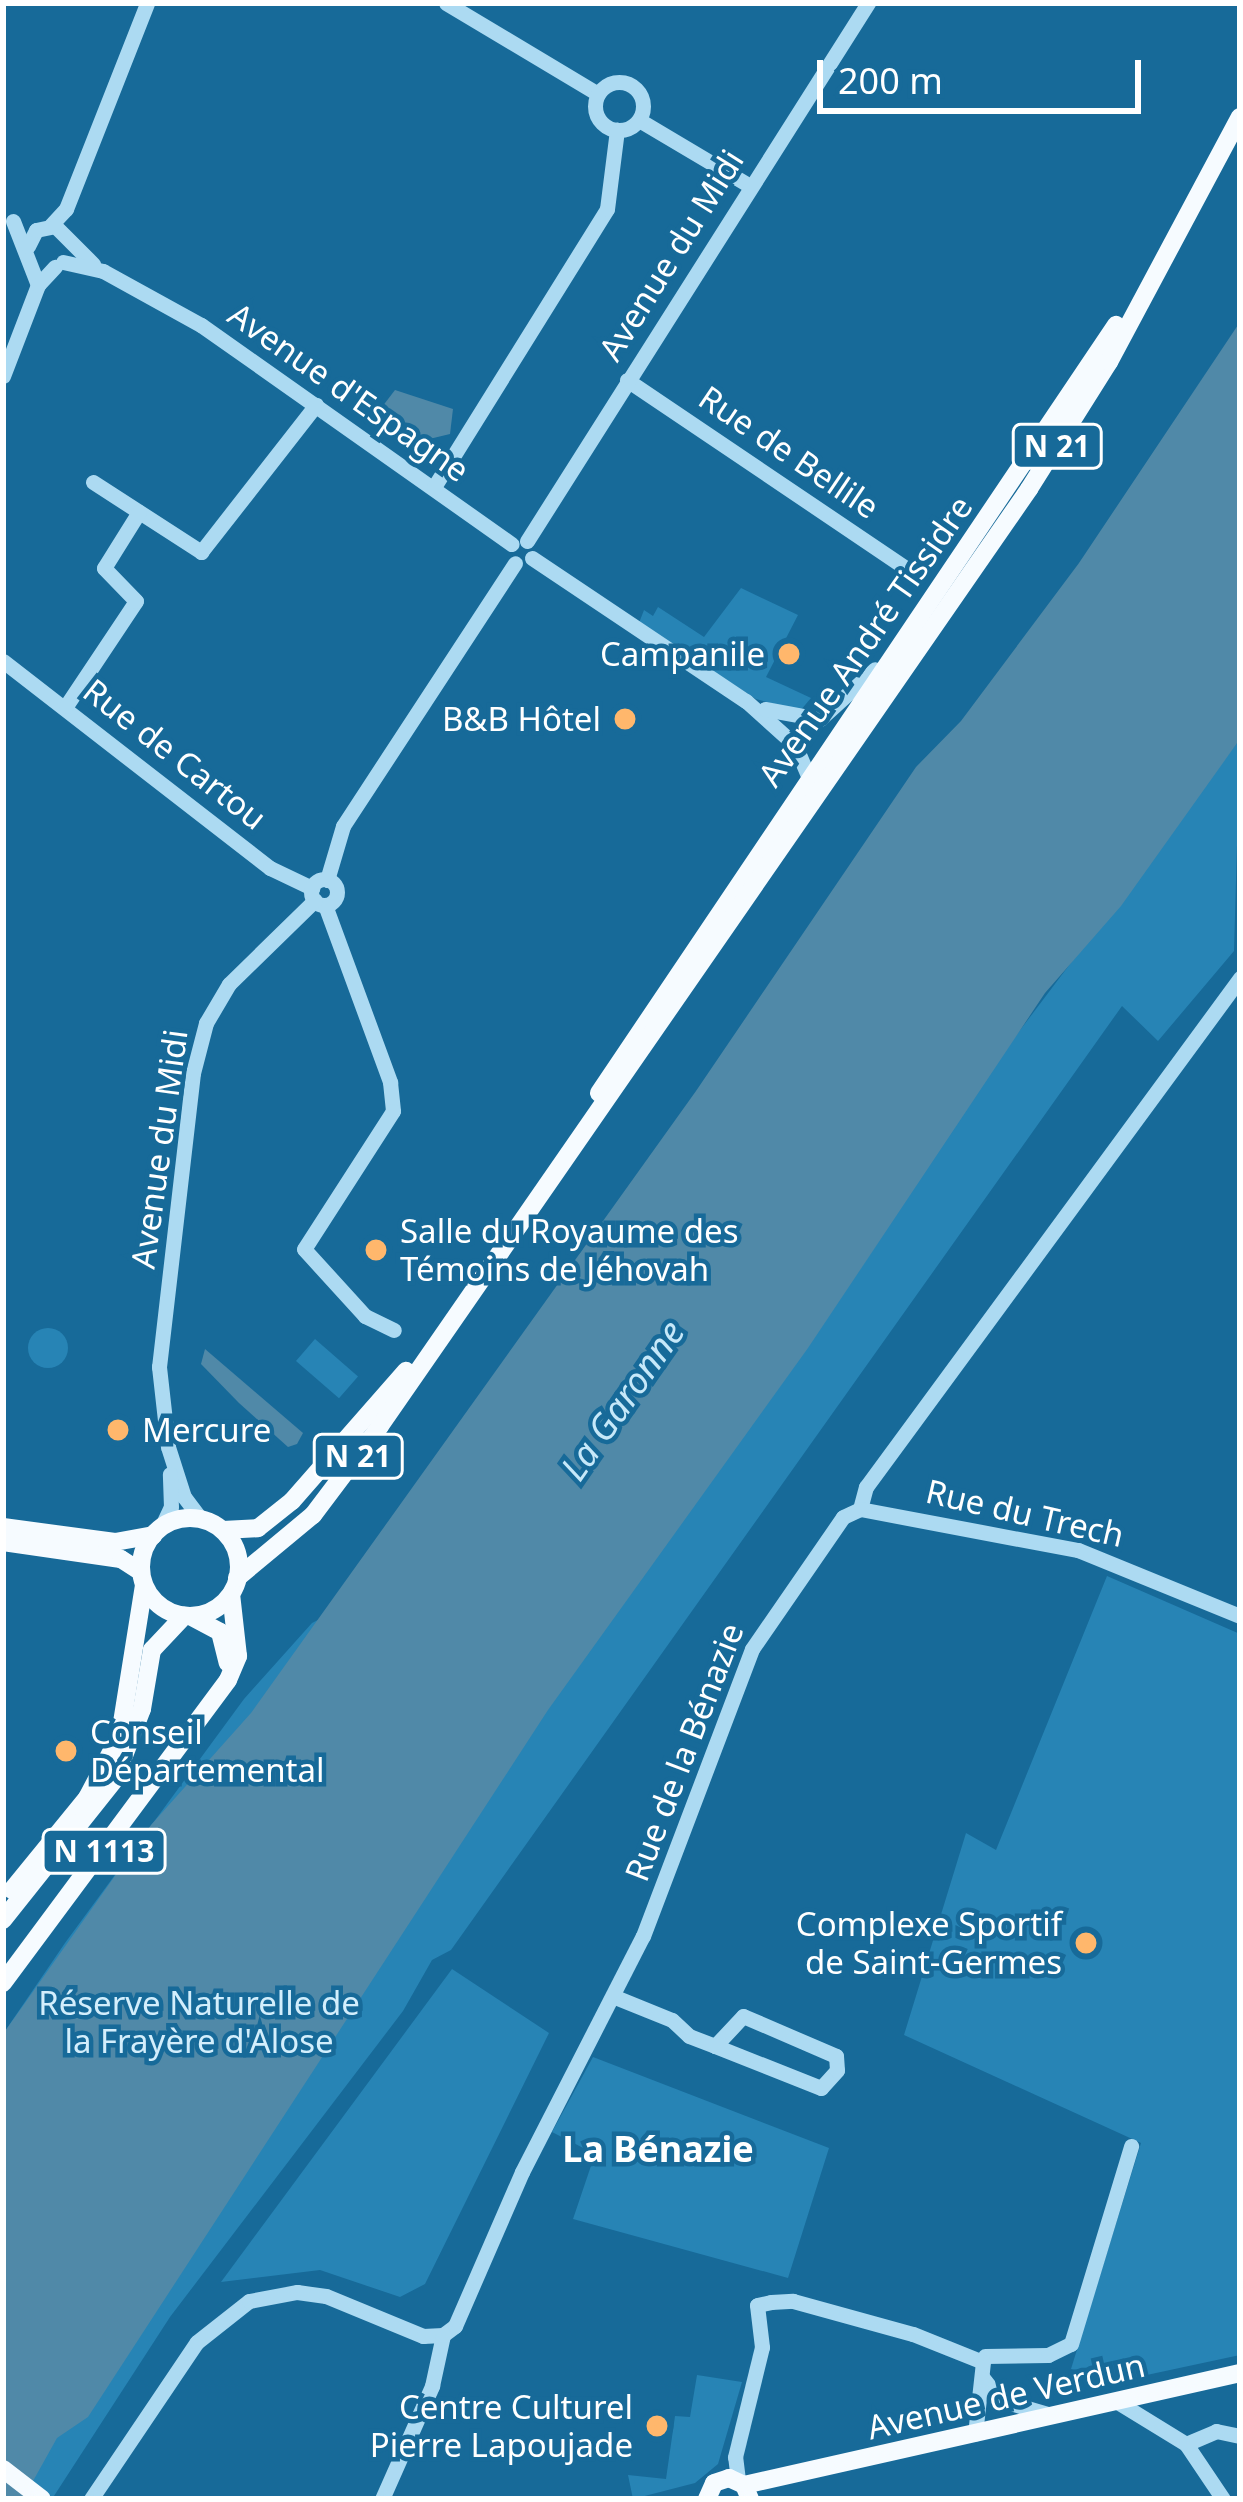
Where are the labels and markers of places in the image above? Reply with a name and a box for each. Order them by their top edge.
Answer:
place label: Campanile [600,634,765,674]
marker: Campanile [776,641,802,667]
place label: B&B Hôtel [442,699,601,739]
marker: B&B Hôtel [612,706,638,732]
place label: Salle du Royaume des Témoins de Jéhovah [400,1211,738,1289]
marker: Salle du Royaume des Témoins de Jéhovah [363,1237,389,1263]
place label: Mercure [142,1410,271,1450]
marker: Mercure [105,1417,131,1443]
place label: Conseil Départemental [90,1712,324,1790]
marker: Conseil Départemental [53,1738,79,1764]
place label: Complexe Sportif de Saint-Germes [796,1904,1062,1982]
marker: Complexe Sportif de Saint-Germes [1073,1930,1099,1956]
place label: Centre Culturel Pierre Lapoujade [370,2387,633,2465]
marker: Centre Culturel Pierre Lapoujade [644,2413,670,2439]

